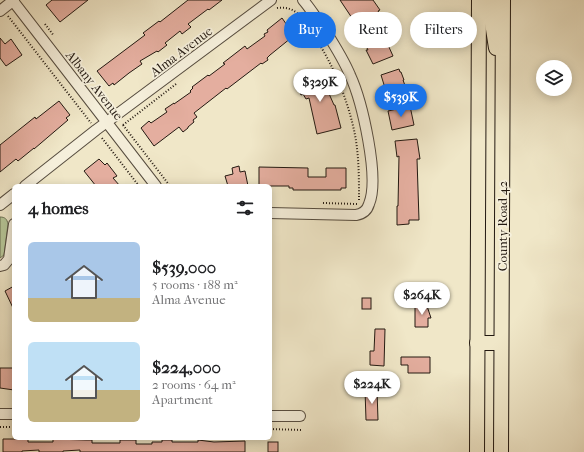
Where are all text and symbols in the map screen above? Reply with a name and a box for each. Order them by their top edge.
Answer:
chip: Buy [284,12,336,48]
chip: Rent [344,12,402,48]
chip: Filters [410,12,477,48]
street label: Alma Avenue [147,23,216,80]
street label: Albany Avenue [62,47,127,123]
map controls [536,60,572,96]
button: layers [536,60,572,96]
pin: $329K [292,69,348,103]
text: $329K [302,74,338,89]
pin: $539K [373,84,429,118]
text: $539K [384,89,418,104]
street label: County Road 42 [495,180,510,271]
icon: filters [234,197,256,219]
text: 4 homes [28,198,88,218]
text: $539,000 [152,257,216,277]
icon: home [60,258,108,306]
text: 5 rooms · 188 m² [152,277,238,292]
pin: $264K [394,282,450,316]
text: $264K [403,287,441,302]
text: Alma Avenue [152,292,226,307]
text: $224,000 [152,357,221,377]
icon: home [60,358,108,406]
pin: $224K [344,371,400,405]
text: $224K [353,376,391,391]
text: 2 rooms · 64 m² [152,377,236,392]
text: Apartment [152,392,213,407]

